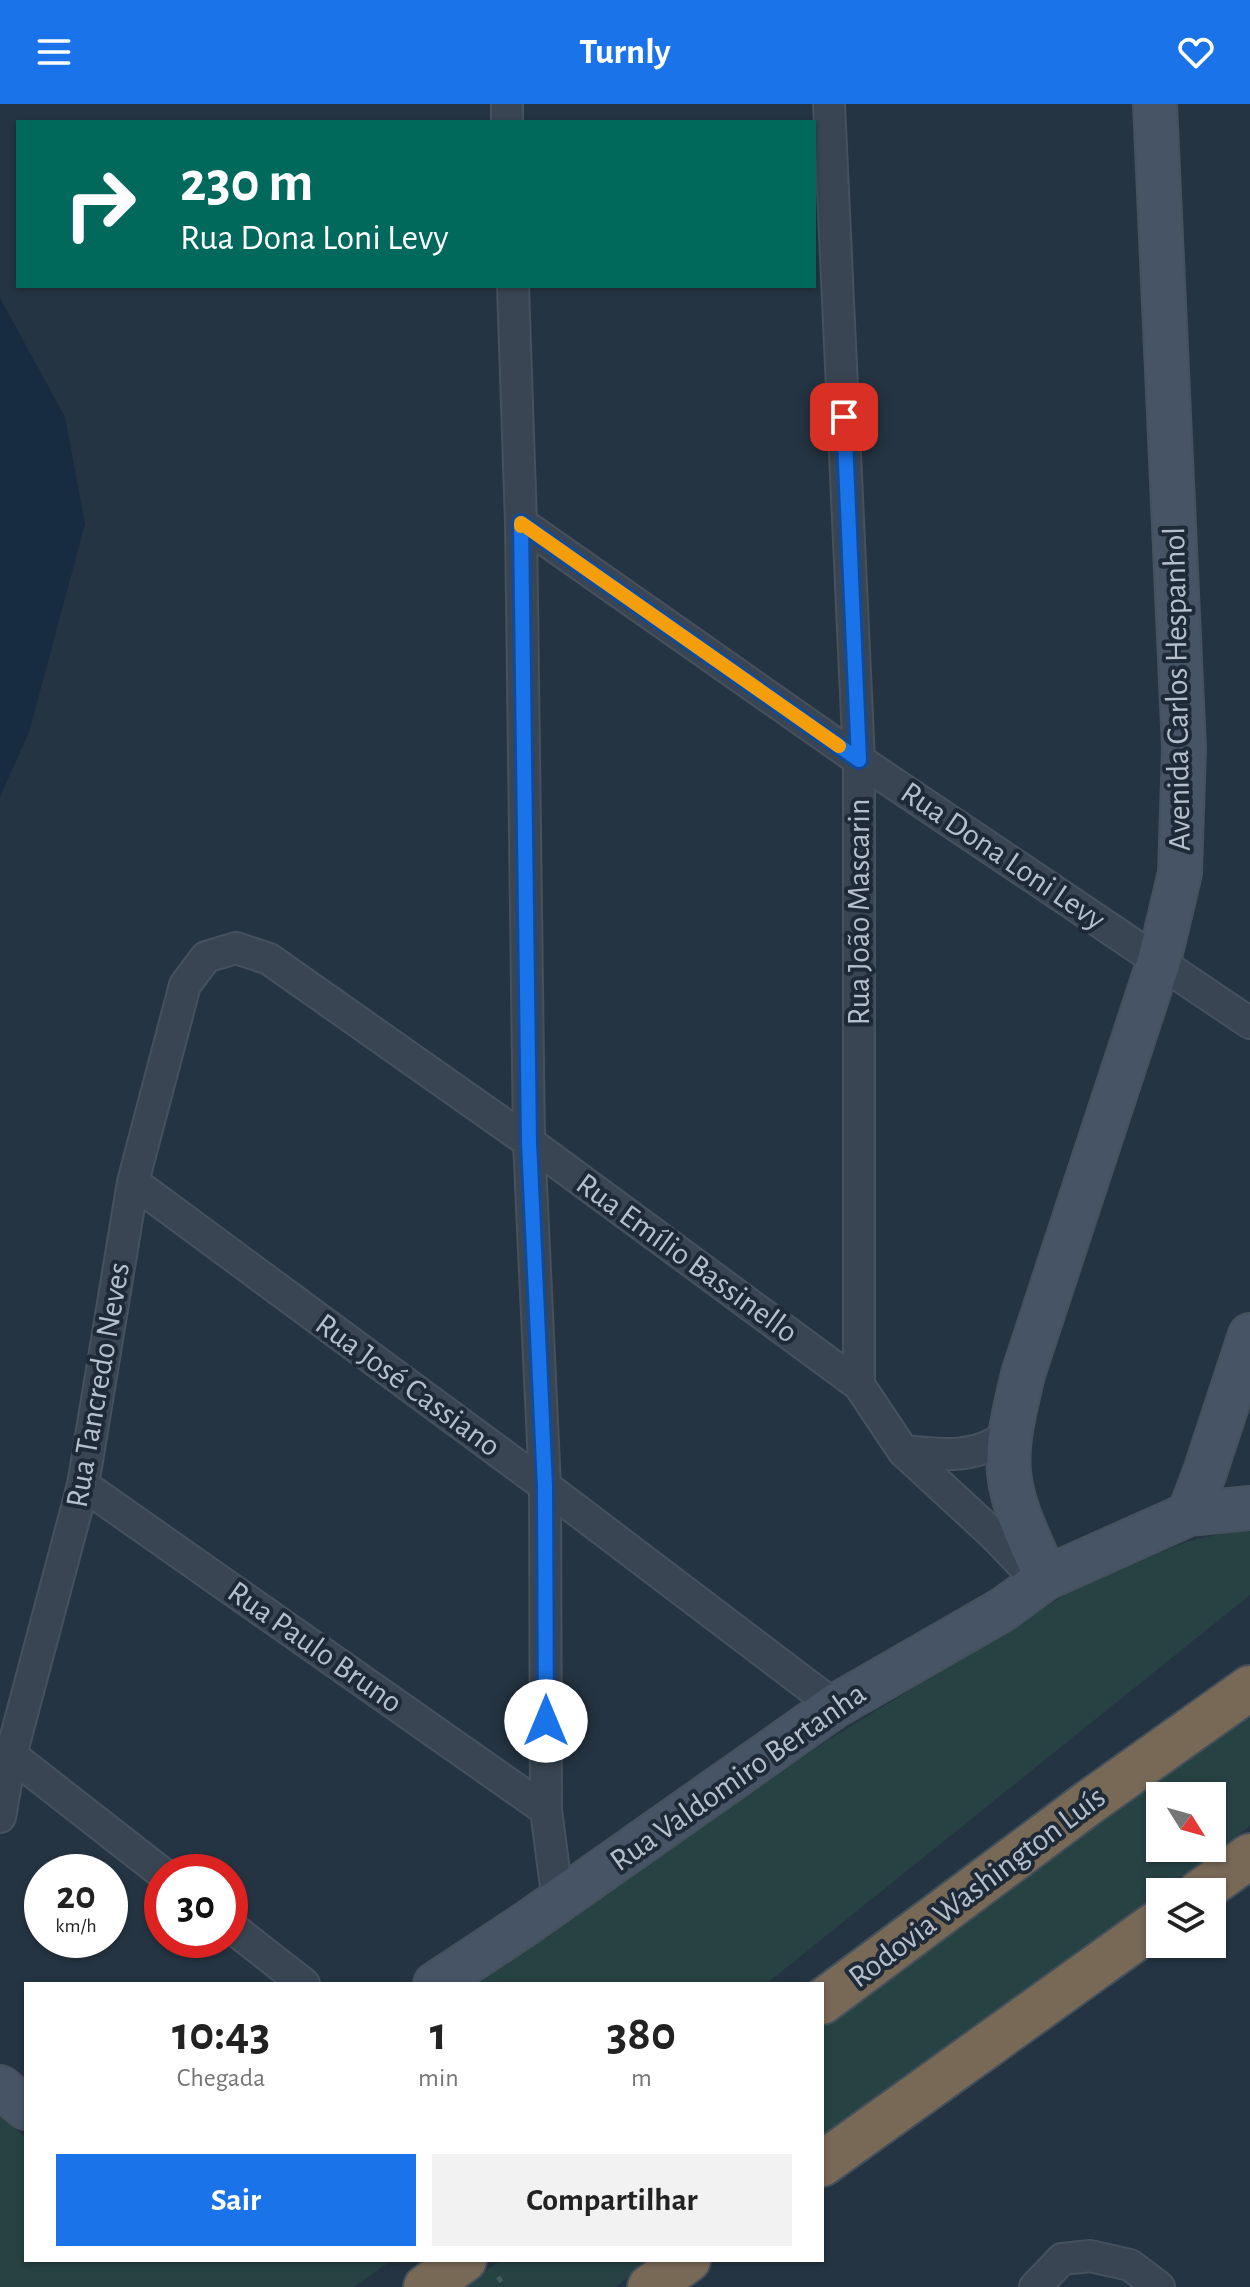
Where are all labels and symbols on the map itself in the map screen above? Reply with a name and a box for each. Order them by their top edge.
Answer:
pin [810,383,878,451]
street label: Avenida Carlos Hespanhol [1158,527,1196,851]
street label: Rua Dona Loni Levy [895,776,1111,936]
street label: Rua João Mascarin [843,799,875,1025]
street label: Rua Emílio Bassinello [570,1167,804,1349]
street label: Rua Tancredo Neves [61,1260,135,1510]
street label: Rua José Cassiano [310,1307,506,1463]
street label: Rua Paulo Bruno [222,1575,408,1719]
street label: Rua Valdomiro Bertanha [604,1677,872,1877]
position arrow [504,1679,588,1763]
street label: Rodovia Washington Luís [843,1780,1111,1994]
north arrow [1146,1782,1226,1862]
speed limit sign: 30 [144,1854,248,1958]

